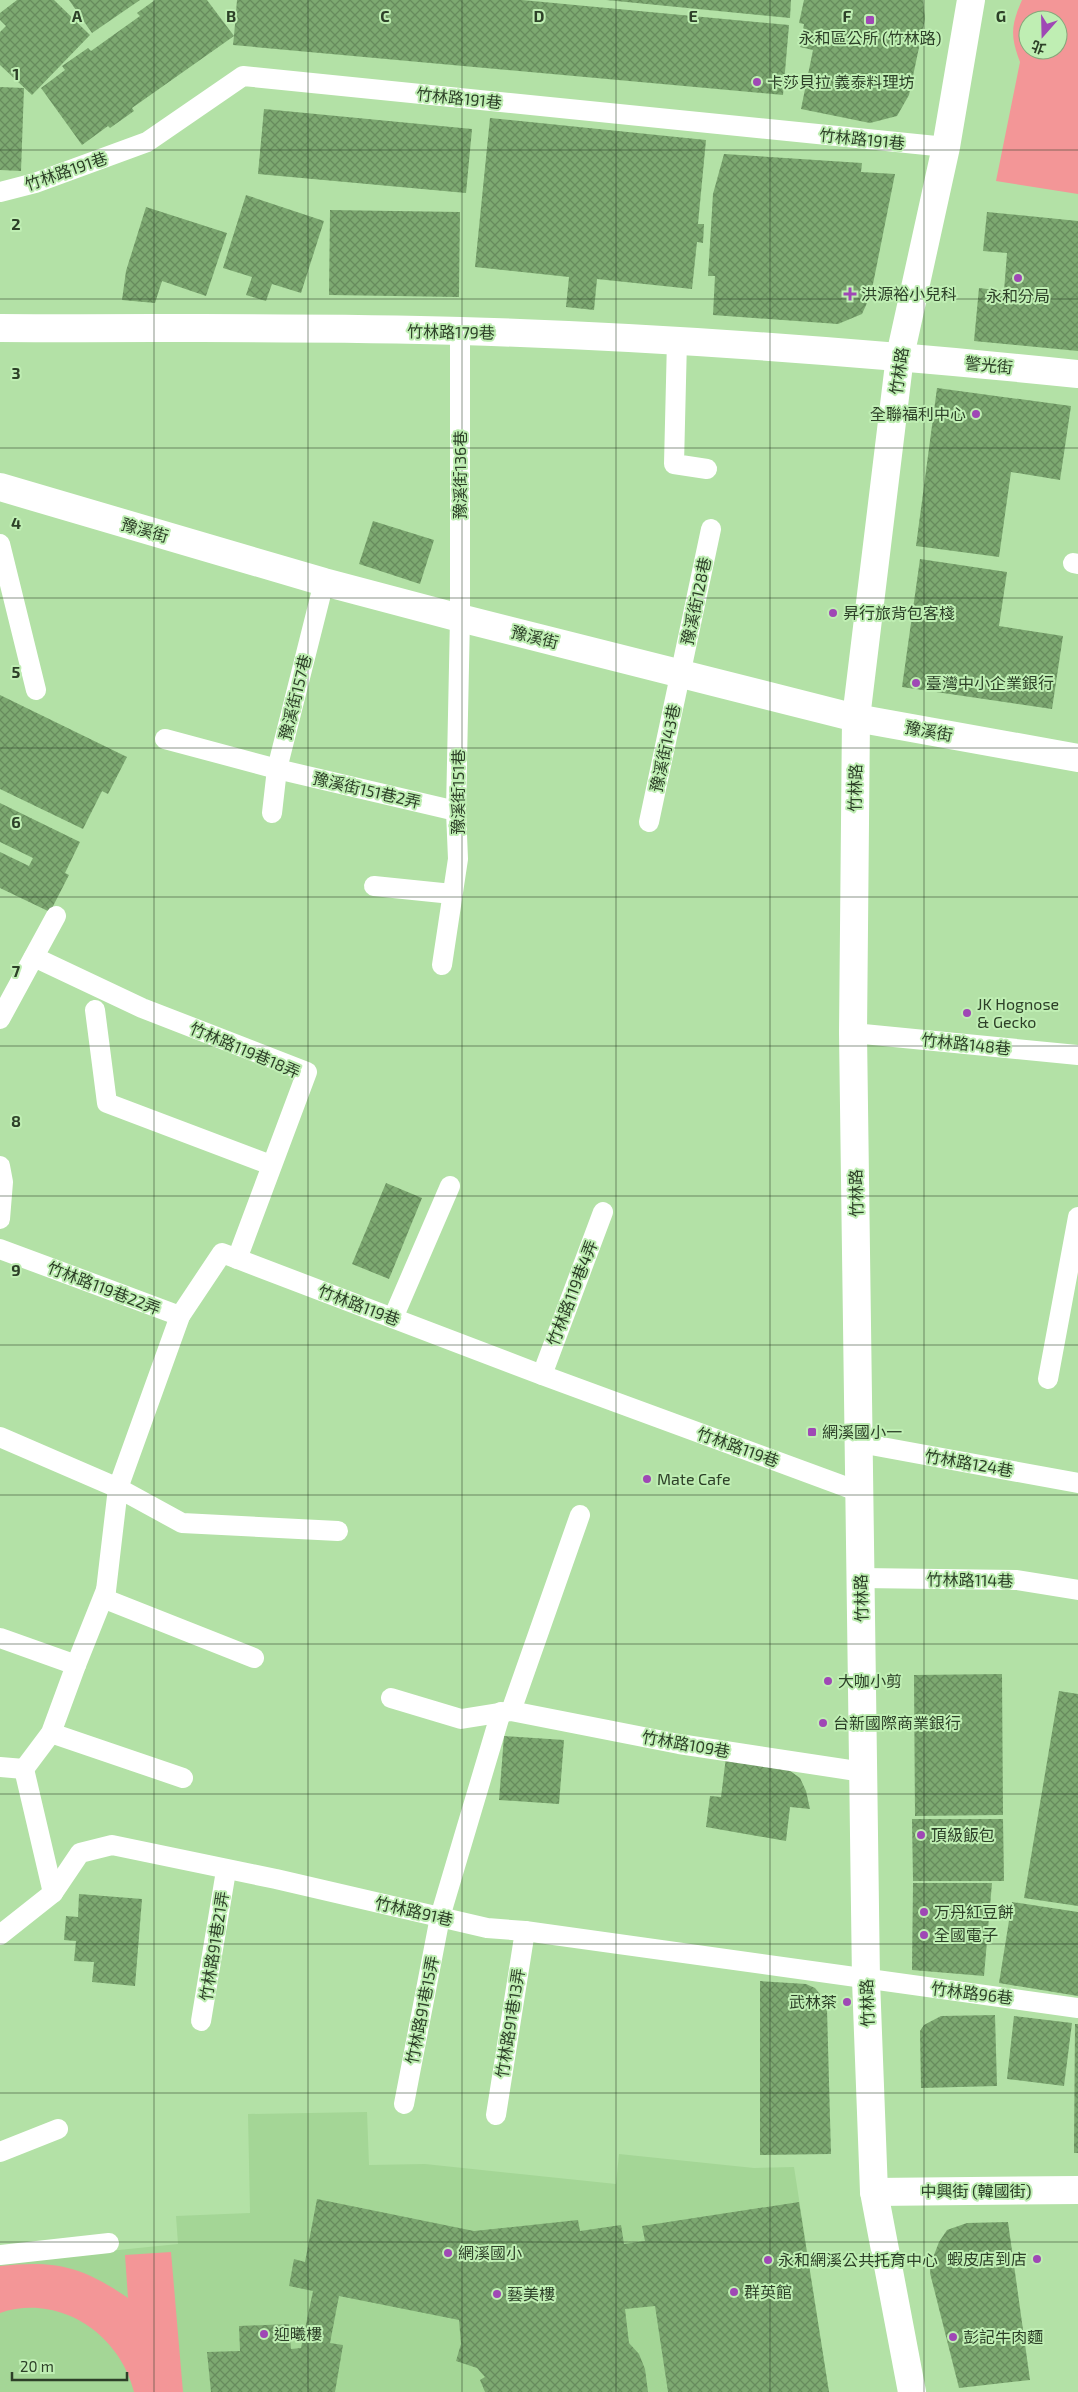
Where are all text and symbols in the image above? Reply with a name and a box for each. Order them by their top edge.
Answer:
text: A [72,6,83,25]
text: B [226,6,236,25]
text: C [380,6,390,25]
text: D [534,6,545,25]
text: E [688,6,698,25]
text: F [843,6,852,25]
text: G [996,6,1006,25]
north arrow [1018,10,1068,60]
marker: 永和區公所 (竹林路) [864,14,876,26]
place label: 永和區公所 (竹林路) [798,28,942,47]
text: 北 [1029,37,1048,58]
text: 1 [13,64,19,83]
place label: 卡莎貝拉 義泰料理坊 [767,72,915,91]
marker: 卡莎貝拉 義泰料理坊 [751,76,763,88]
street label: 竹林路191巷 [415,84,503,111]
street label: 竹林路191巷 [818,125,906,152]
street label: 竹林路191巷 [22,148,110,193]
text: 2 [11,214,21,233]
marker: 永和分局 [1012,272,1024,284]
place label: 洪源裕小兒科 [861,284,957,303]
place label: 永和分局 [986,286,1050,305]
marker: 洪源裕小兒科 [843,287,857,301]
street label: 竹林路179巷 [407,321,495,342]
street label: 竹林路 [886,346,911,396]
street label: 警光街 [964,353,1014,376]
text: 3 [11,363,21,382]
place label: 全聯福利中心 [870,404,966,423]
marker: 全聯福利中心 [970,408,982,420]
street label: 豫溪街136巷 [450,431,469,519]
text: 4 [11,513,21,532]
street label: 豫溪街 [119,514,171,545]
street label: 豫溪街128巷 [677,555,714,646]
place label: 昇行旅背包客棧 [843,603,955,622]
marker: 昇行旅背包客棧 [827,607,839,619]
street label: 豫溪街 [510,621,561,652]
street label: 豫溪街157巷 [275,652,314,741]
text: 5 [12,662,21,681]
place label: 臺灣中小企業銀行 [926,673,1054,692]
marker: 臺灣中小企業銀行 [910,677,922,689]
street label: 豫溪街143巷 [646,702,683,793]
street label: 豫溪街 [904,717,954,744]
street label: 豫溪街151巷 [448,749,467,835]
street label: 竹林路 [845,764,864,812]
street label: 豫溪街151巷2弄 [311,768,423,811]
text: 6 [11,812,21,831]
text: 7 [12,961,21,980]
place label: JK Hognose & Gecko [977,994,1059,1031]
marker: JK Hognose & Gecko [961,1007,973,1019]
street label: 竹林路119巷18弄 [187,1018,303,1081]
street label: 竹林路148巷 [920,1029,1012,1058]
text: 8 [11,1111,21,1130]
street label: 竹林路 [846,1169,865,1217]
street label: 竹林路119巷4弄 [543,1237,600,1348]
street label: 竹林路119巷22弄 [45,1257,164,1318]
text: 9 [11,1260,21,1279]
street label: 竹林路119巷 [316,1280,403,1329]
place label: 網溪國小一 [822,1422,902,1441]
street label: 竹林路119巷 [695,1423,782,1470]
marker: 網溪國小一 [806,1426,818,1438]
street label: 竹林路124巷 [924,1445,1015,1480]
place label: Mate Cafe [657,1469,731,1488]
marker: Mate Cafe [641,1473,653,1485]
street label: 竹林路114巷 [927,1569,1013,1590]
street label: 竹林路 [851,1574,870,1622]
place label: 大咖小剪 [838,1671,902,1690]
marker: 大咖小剪 [822,1675,834,1687]
place label: 台新國際商業銀行 [833,1713,961,1732]
marker: 台新國際商業銀行 [817,1717,829,1729]
street label: 竹林路109巷 [641,1726,732,1761]
place label: 頂級飯包 [931,1825,995,1844]
marker: 頂級飯包 [915,1829,927,1841]
street label: 竹林路91巷21弄 [195,1890,232,2002]
street label: 竹林路91巷 [373,1892,455,1929]
place label: 万丹紅豆餅 [934,1902,1014,1921]
marker: 万丹紅豆餅 [918,1906,930,1918]
place label: 全國電子 [934,1925,998,1944]
marker: 全國電子 [918,1929,930,1941]
street label: 竹林路91巷15弄 [402,1954,441,2066]
street label: 竹林路91巷13弄 [491,1967,528,2079]
street label: 竹林路96巷 [930,1978,1014,2007]
street label: 竹林路 [856,1979,877,2027]
place label: 武林茶 [789,1992,837,2011]
marker: 武林茶 [841,1996,853,2008]
street label: 中興街 (韓國街) [920,2181,1032,2200]
place label: 網溪國小 [458,2243,522,2262]
marker: 網溪國小 [442,2247,454,2259]
place label: 蝦皮店到店 [947,2249,1027,2268]
place label: 永和網溪公共托育中心 [778,2250,938,2269]
marker: 蝦皮店到店 [1031,2253,1043,2265]
marker: 永和網溪公共托育中心 [762,2254,774,2266]
place label: 群英館 [744,2282,792,2301]
place label: 藝美樓 [507,2284,555,2303]
marker: 群英館 [728,2286,740,2298]
marker: 藝美樓 [491,2288,503,2300]
place label: 迎曦樓 [274,2324,322,2343]
place label: 彭記牛肉麵 [963,2327,1043,2346]
marker: 迎曦樓 [258,2328,270,2340]
marker: 彭記牛肉麵 [947,2331,959,2343]
scale bar [12,2350,128,2382]
text: 20 m [20,2357,54,2375]

